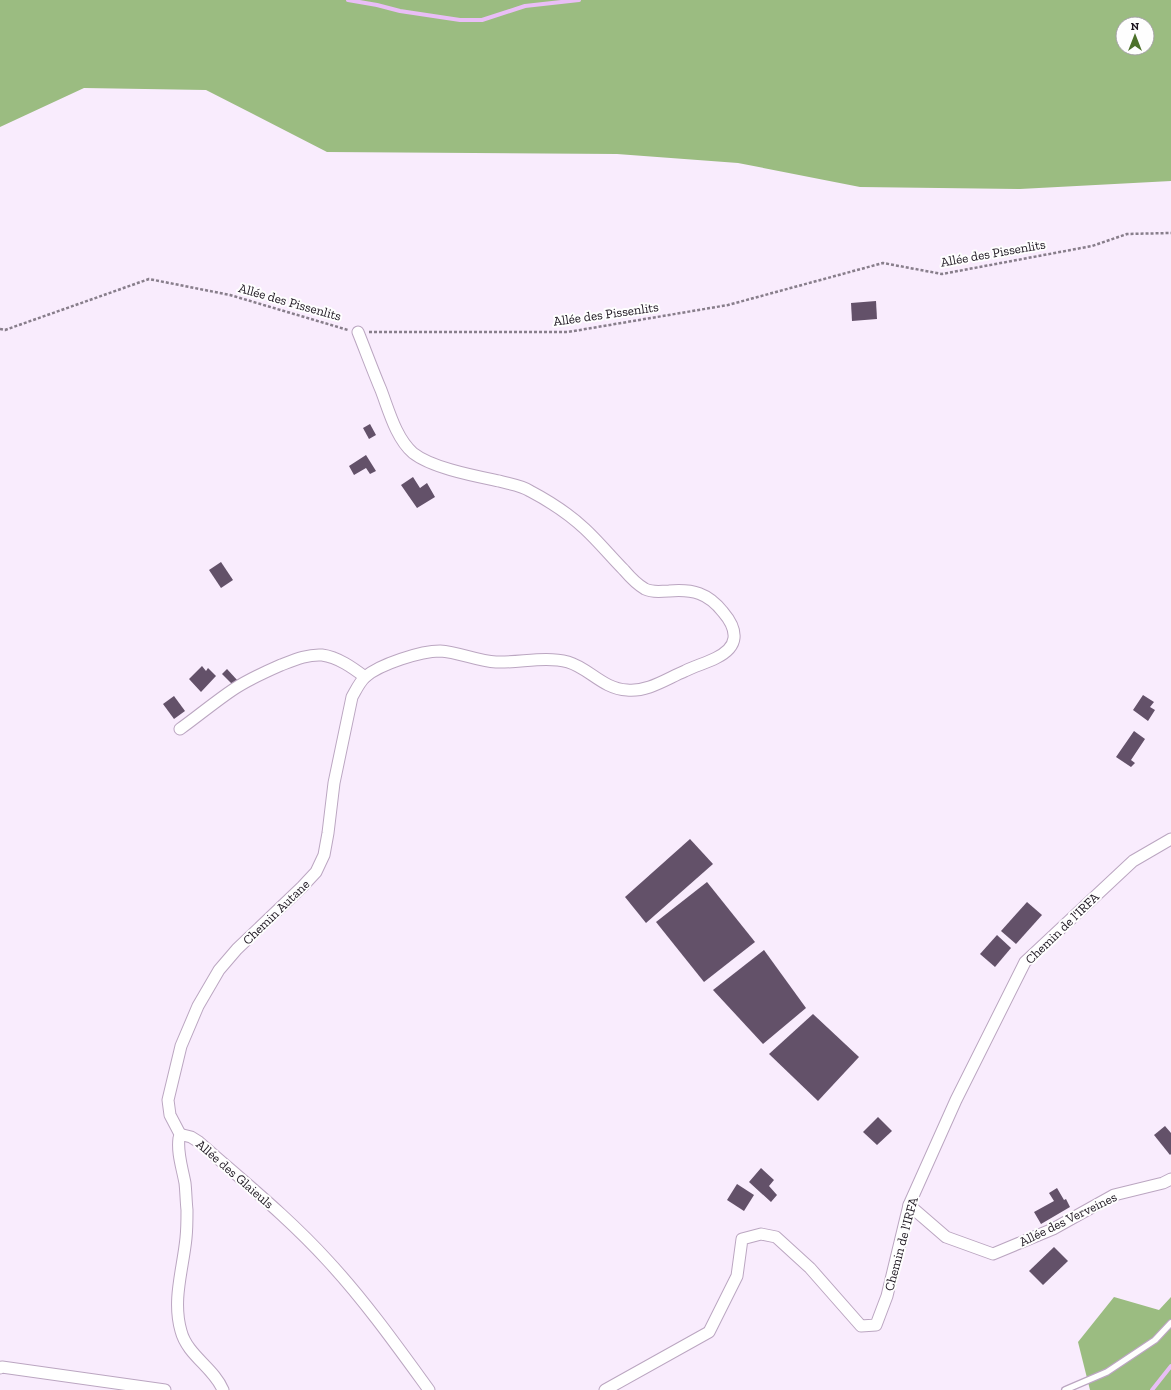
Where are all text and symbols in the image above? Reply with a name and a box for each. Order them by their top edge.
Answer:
north arrow [1115,16,1155,56]
text: N [1131,20,1140,33]
street label: Allée des Pissenlits [939,236,1047,270]
street label: Allée des Pissenlits [237,280,343,324]
street label: Allée des Pissenlits [552,299,660,329]
street label: Chemin Autane [240,876,312,948]
street label: Chemin de l'IRFA [1022,889,1102,967]
street label: Allée des Glaieuls [193,1136,277,1212]
street label: Allée des Verveines [1017,1189,1119,1249]
street label: Chemin de l'IRFA [881,1195,921,1292]

